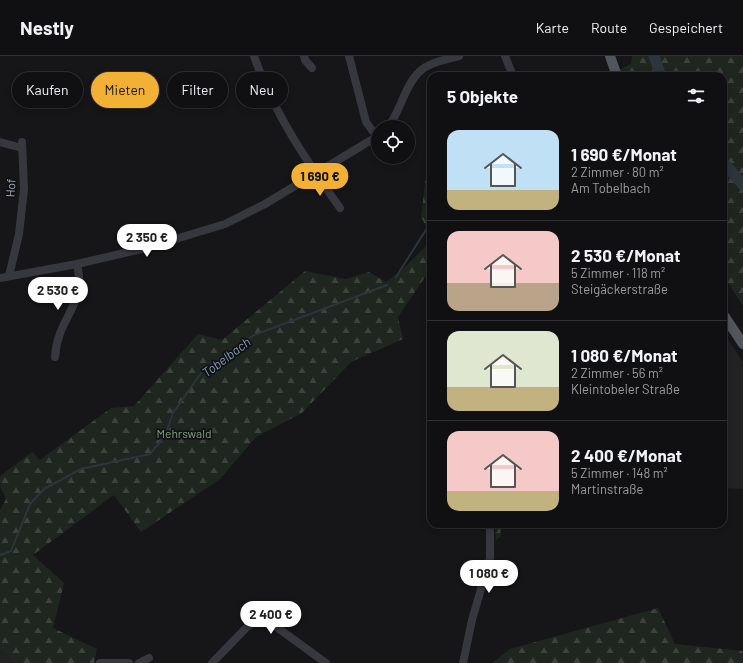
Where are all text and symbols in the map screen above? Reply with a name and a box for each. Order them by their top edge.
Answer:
text: Nestly [20,16,74,39]
text: Karte [536,19,569,36]
text: Route [591,19,627,36]
text: Gespeichert [649,19,723,36]
chip: Kaufen [12,72,83,108]
chip: Mieten [91,72,159,108]
chip: Filter [167,72,228,108]
chip: Neu [236,72,288,108]
icon: filters [685,85,707,107]
text: 5 Objekte [447,86,518,106]
map controls [371,120,415,164]
button: locate [371,120,415,164]
text: 1 690 €/Monat [571,144,677,164]
icon: home [479,146,527,194]
pin: 1 690 € [283,163,357,197]
text: 2 Zimmer · 80 m² [571,164,664,180]
text: 1 690 € [300,168,340,184]
street label: Hof [3,178,17,198]
text: Am Tobelbach [571,180,650,196]
pin: 2 350 € [110,224,184,258]
text: 2 350 € [126,229,168,245]
text: 2 530 €/Monat [571,245,680,265]
icon: home [479,247,527,295]
text: 5 Zimmer · 118 m² [571,265,665,281]
pin: 2 530 € [21,277,95,311]
text: Steigäckerstraße [571,281,668,297]
text: 2 530 € [37,282,79,298]
water label: Tobelbach [199,333,254,380]
text: 1 080 €/Monat [571,345,677,365]
icon: home [479,347,527,395]
text: 2 Zimmer · 56 m² [571,365,663,381]
text: Kleintobeler Straße [571,381,680,397]
park label: Mehrswald [156,426,212,440]
text: 2 400 €/Monat [571,445,682,465]
icon: home [479,447,527,495]
text: 5 Zimmer · 148 m² [571,465,668,481]
text: Martinstraße [571,481,643,497]
pin: 1 080 € [452,560,526,594]
text: 1 080 € [469,565,509,581]
pin: 2 400 € [234,601,308,635]
text: 2 400 € [249,606,293,622]

